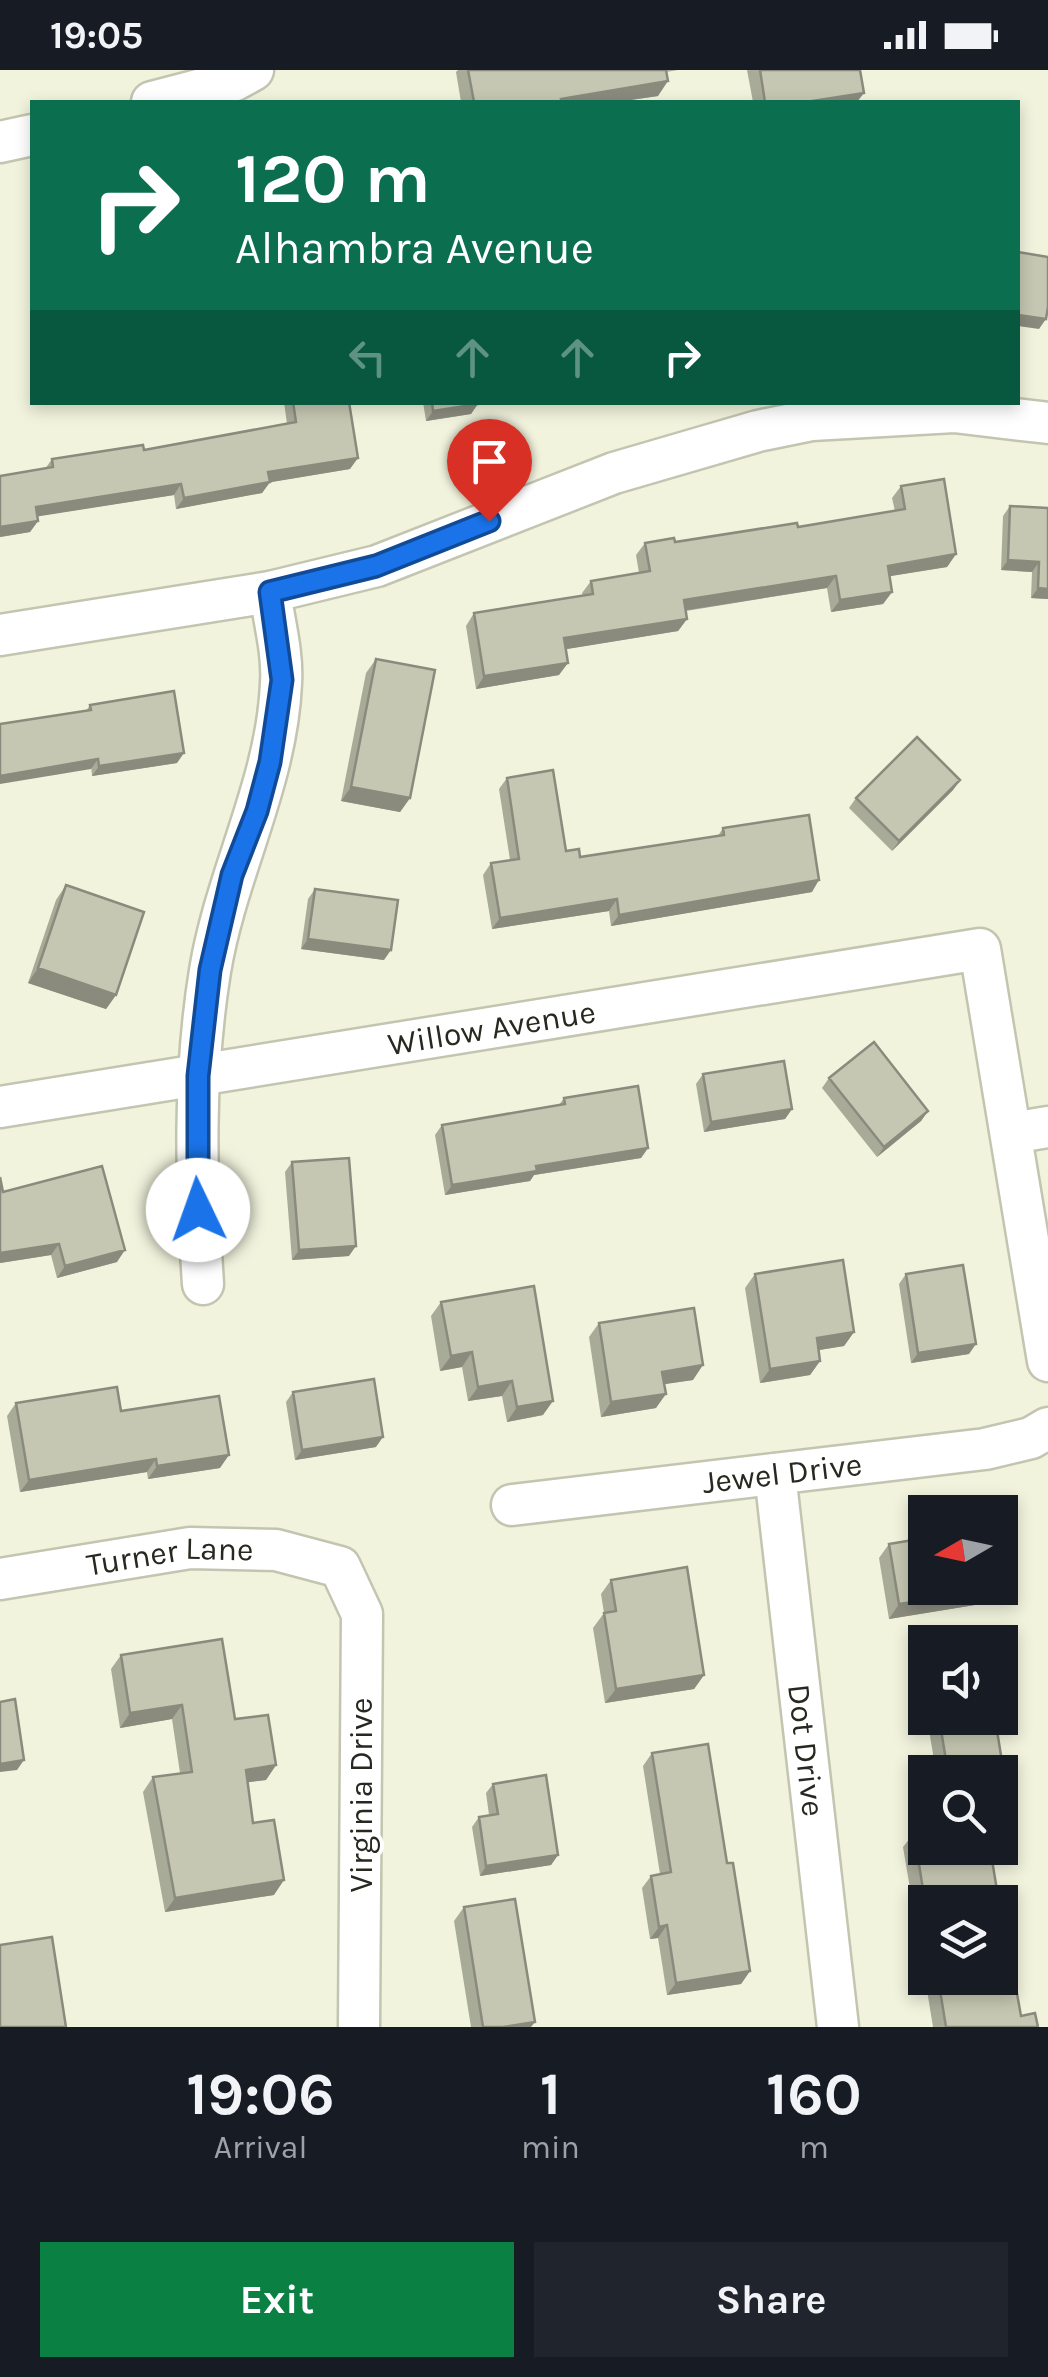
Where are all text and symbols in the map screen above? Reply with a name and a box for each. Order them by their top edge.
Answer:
text: 19:05 [50,13,143,58]
text: 120 m [235,138,431,220]
icon: right [70,140,200,270]
text: Alhambra Avenue [235,222,594,274]
icon: left [340,330,395,385]
icon: ahead [445,330,500,385]
icon: ahead [550,330,605,385]
icon: right [655,330,710,385]
pin [447,419,532,522]
icon: arrive [462,434,517,489]
street label: Willow Avenue [385,993,598,1063]
position arrow [146,1158,250,1262]
street label: Jewel Drive [700,1446,864,1501]
north arrow [908,1495,1018,1605]
map controls [908,1495,1018,1995]
street label: Turner Lane [84,1530,254,1584]
button: sound [908,1625,1018,1735]
street label: Dot Drive [780,1682,832,1818]
street label: Virginia Drive [343,1698,380,1893]
button: search [908,1755,1018,1865]
button: layers [908,1885,1018,1995]
text: 19:06 [186,2059,335,2129]
text: 1 [540,2059,561,2129]
text: 160 [766,2059,862,2129]
text: Arrival [214,2129,307,2166]
text: min [521,2129,580,2166]
text: m [799,2129,829,2166]
button: Exit [40,2242,514,2357]
button: Share [534,2242,1008,2357]

